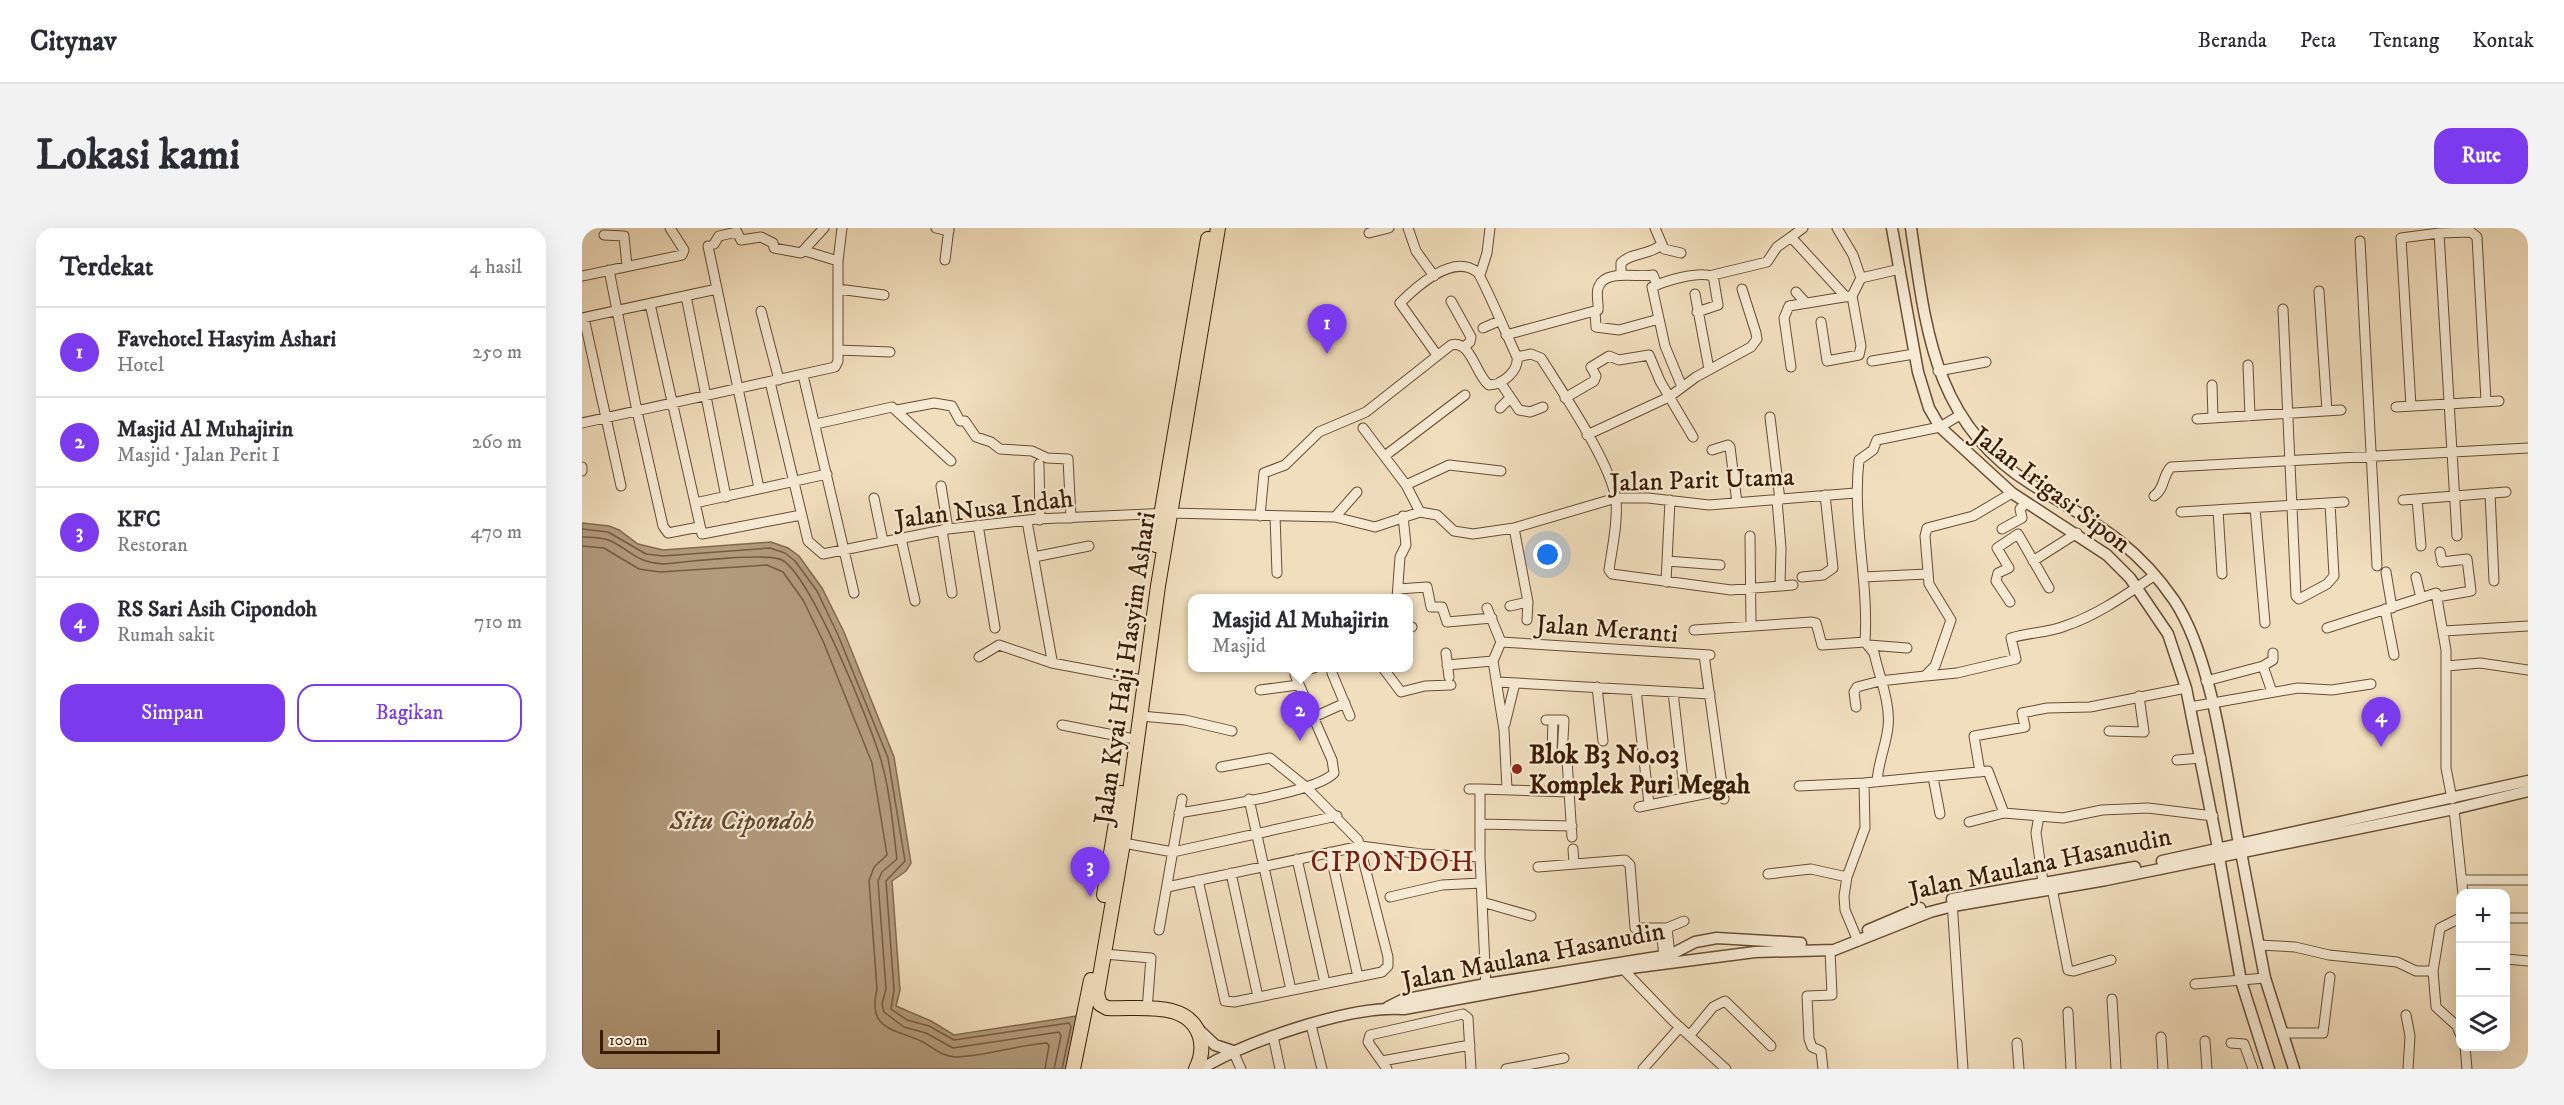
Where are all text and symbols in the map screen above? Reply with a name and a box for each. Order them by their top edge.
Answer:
text: Citynav [30,24,117,59]
text: Beranda [2198,28,2267,54]
text: Peta [2300,28,2336,54]
text: Tentang [2369,28,2439,54]
text: Kontak [2472,28,2534,54]
button: Rute [2434,128,2528,184]
text: Lokasi kami [36,130,240,182]
text: Terdekat [60,251,153,284]
text: 4 hasil [469,255,522,280]
pin: 1 [1308,304,1346,354]
text: Favehotel Hasyim Ashari [117,326,336,353]
text: 1 [76,340,83,365]
text: 250 m [472,340,522,365]
text: Hotel [117,353,164,378]
text: Masjid Al Muhajirin [117,416,293,443]
street label: Jalan Irigasi Sipon [1964,419,2137,561]
text: 2 [75,430,84,455]
text: 260 m [472,430,522,455]
text: Masjid · Jalan Perit I [117,443,280,468]
street label: Jalan Parit Utama [1607,461,1795,500]
street label: Jalan Nusa Indah [891,482,1076,537]
text: KFC [117,506,161,533]
street label: Jalan Kyai Haji Hasyim Ashari [1087,510,1164,829]
text: 3 [76,520,83,545]
text: 470 m [471,520,522,545]
text: Restoran [117,533,188,558]
your location [1533,540,1562,569]
popup [1188,594,1413,672]
text: RS Sari Asih Cipondoh [117,596,317,623]
text: Masjid Al Muhajirin [1212,607,1389,634]
street label: Jalan Meranti [1533,608,1679,651]
text: 4 [74,610,85,635]
text: 710 m [474,610,522,635]
text: Rumah sakit [117,623,215,648]
text: Masjid [1212,634,1266,659]
button: Simpan [60,684,285,742]
button: Bagikan [297,684,522,742]
pin: 2 [1280,692,1320,741]
pin: 4 [2362,698,2400,747]
place label: Blok B3 No.03 Komplek Puri Megah [1529,739,1751,802]
marker: Blok B3 No.03 Komplek Puri Megah [1510,762,1524,776]
water label: Situ Cipondoh [669,804,814,838]
street label: Jalan Maulana Hasanudin [1904,820,2175,909]
district label: CIPONDOH [1311,845,1475,880]
pin: 3 [1070,848,1110,897]
map controls [2456,889,2510,1051]
button: + [2456,889,2510,943]
street label: Jalan Maulana Hasanudin [1397,915,1668,999]
button: − [2456,943,2510,997]
button: layers [2456,997,2510,1051]
scale bar [600,1027,720,1054]
text: 100 m [609,1030,648,1050]

